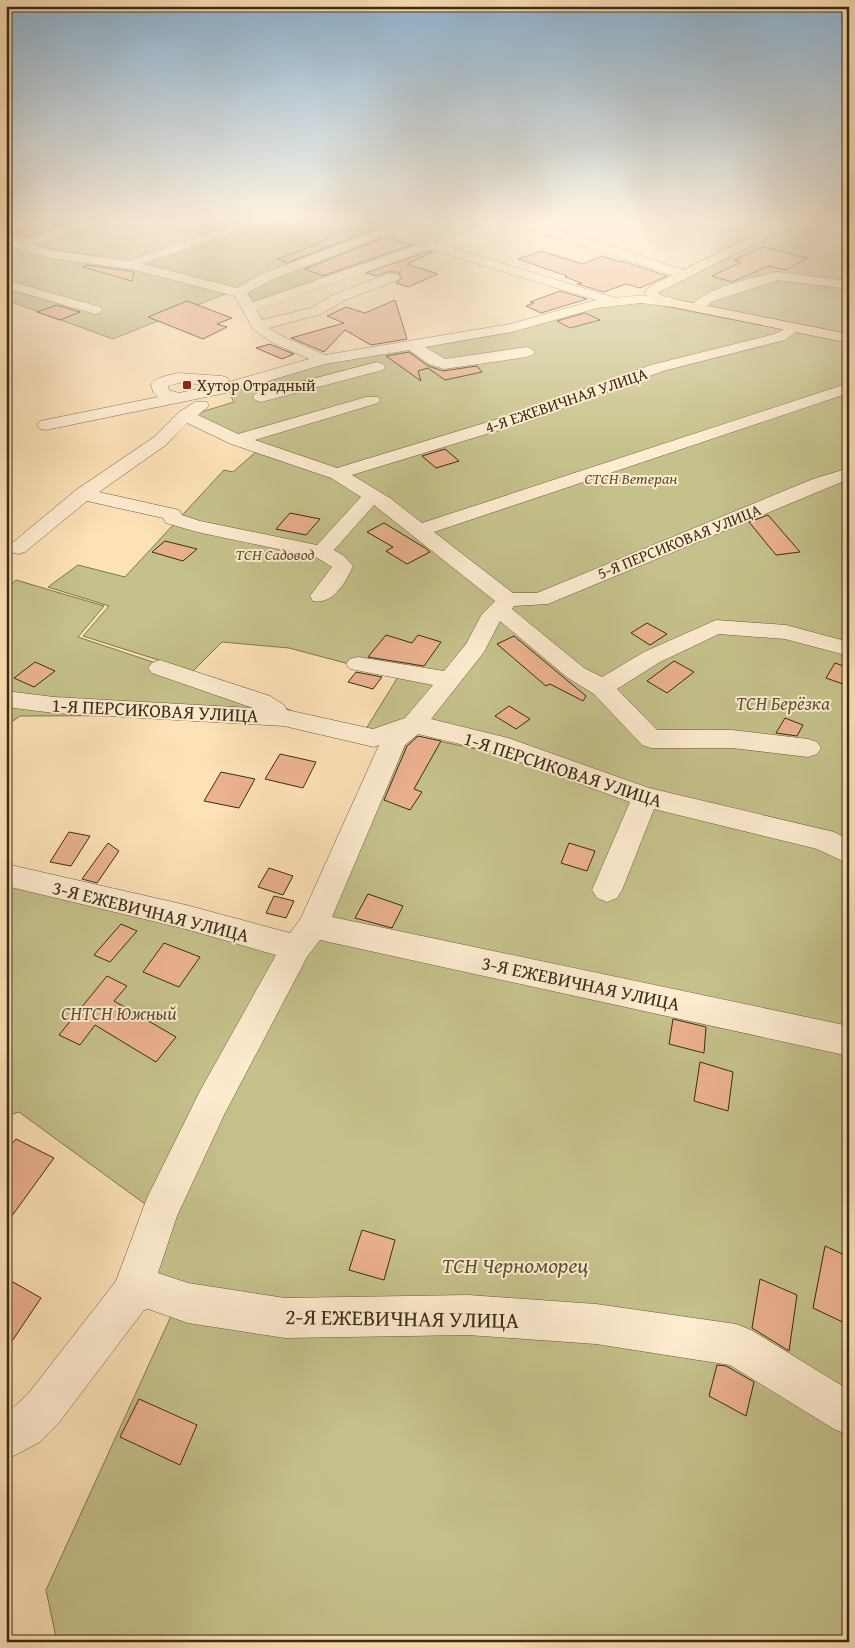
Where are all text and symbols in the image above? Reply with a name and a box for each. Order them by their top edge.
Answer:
street label: 4-Я ЕЖЕВИЧНАЯ УЛИЦА [482,361,651,439]
place label: Хутор Отрадный [197,373,316,397]
marker: Хутор Отрадный [181,379,193,391]
park label: СТСН Ветеран [584,466,678,490]
street label: 5-Я ПЕРСИКОВАЯ УЛИЦА [594,497,765,585]
park label: ТСН Садовод [236,542,315,566]
park label: ТСН Берёзка [736,689,830,717]
street label: 1-Я ПЕРСИКОВАЯ УЛИЦА [51,691,260,729]
street label: 1-Я ПЕРСИКОВАЯ УЛИЦА [460,724,666,814]
street label: 3-Я ЕЖЕВИЧНАЯ УЛИЦА [50,873,253,949]
street label: 3-Я ЕЖЕВИЧНАЯ УЛИЦА [479,948,683,1018]
park label: СНТСН Южный [61,999,177,1027]
park label: ТСН Черноморец [442,1249,588,1281]
street label: 2-Я ЕЖЕВИЧНАЯ УЛИЦА [285,1300,520,1336]

